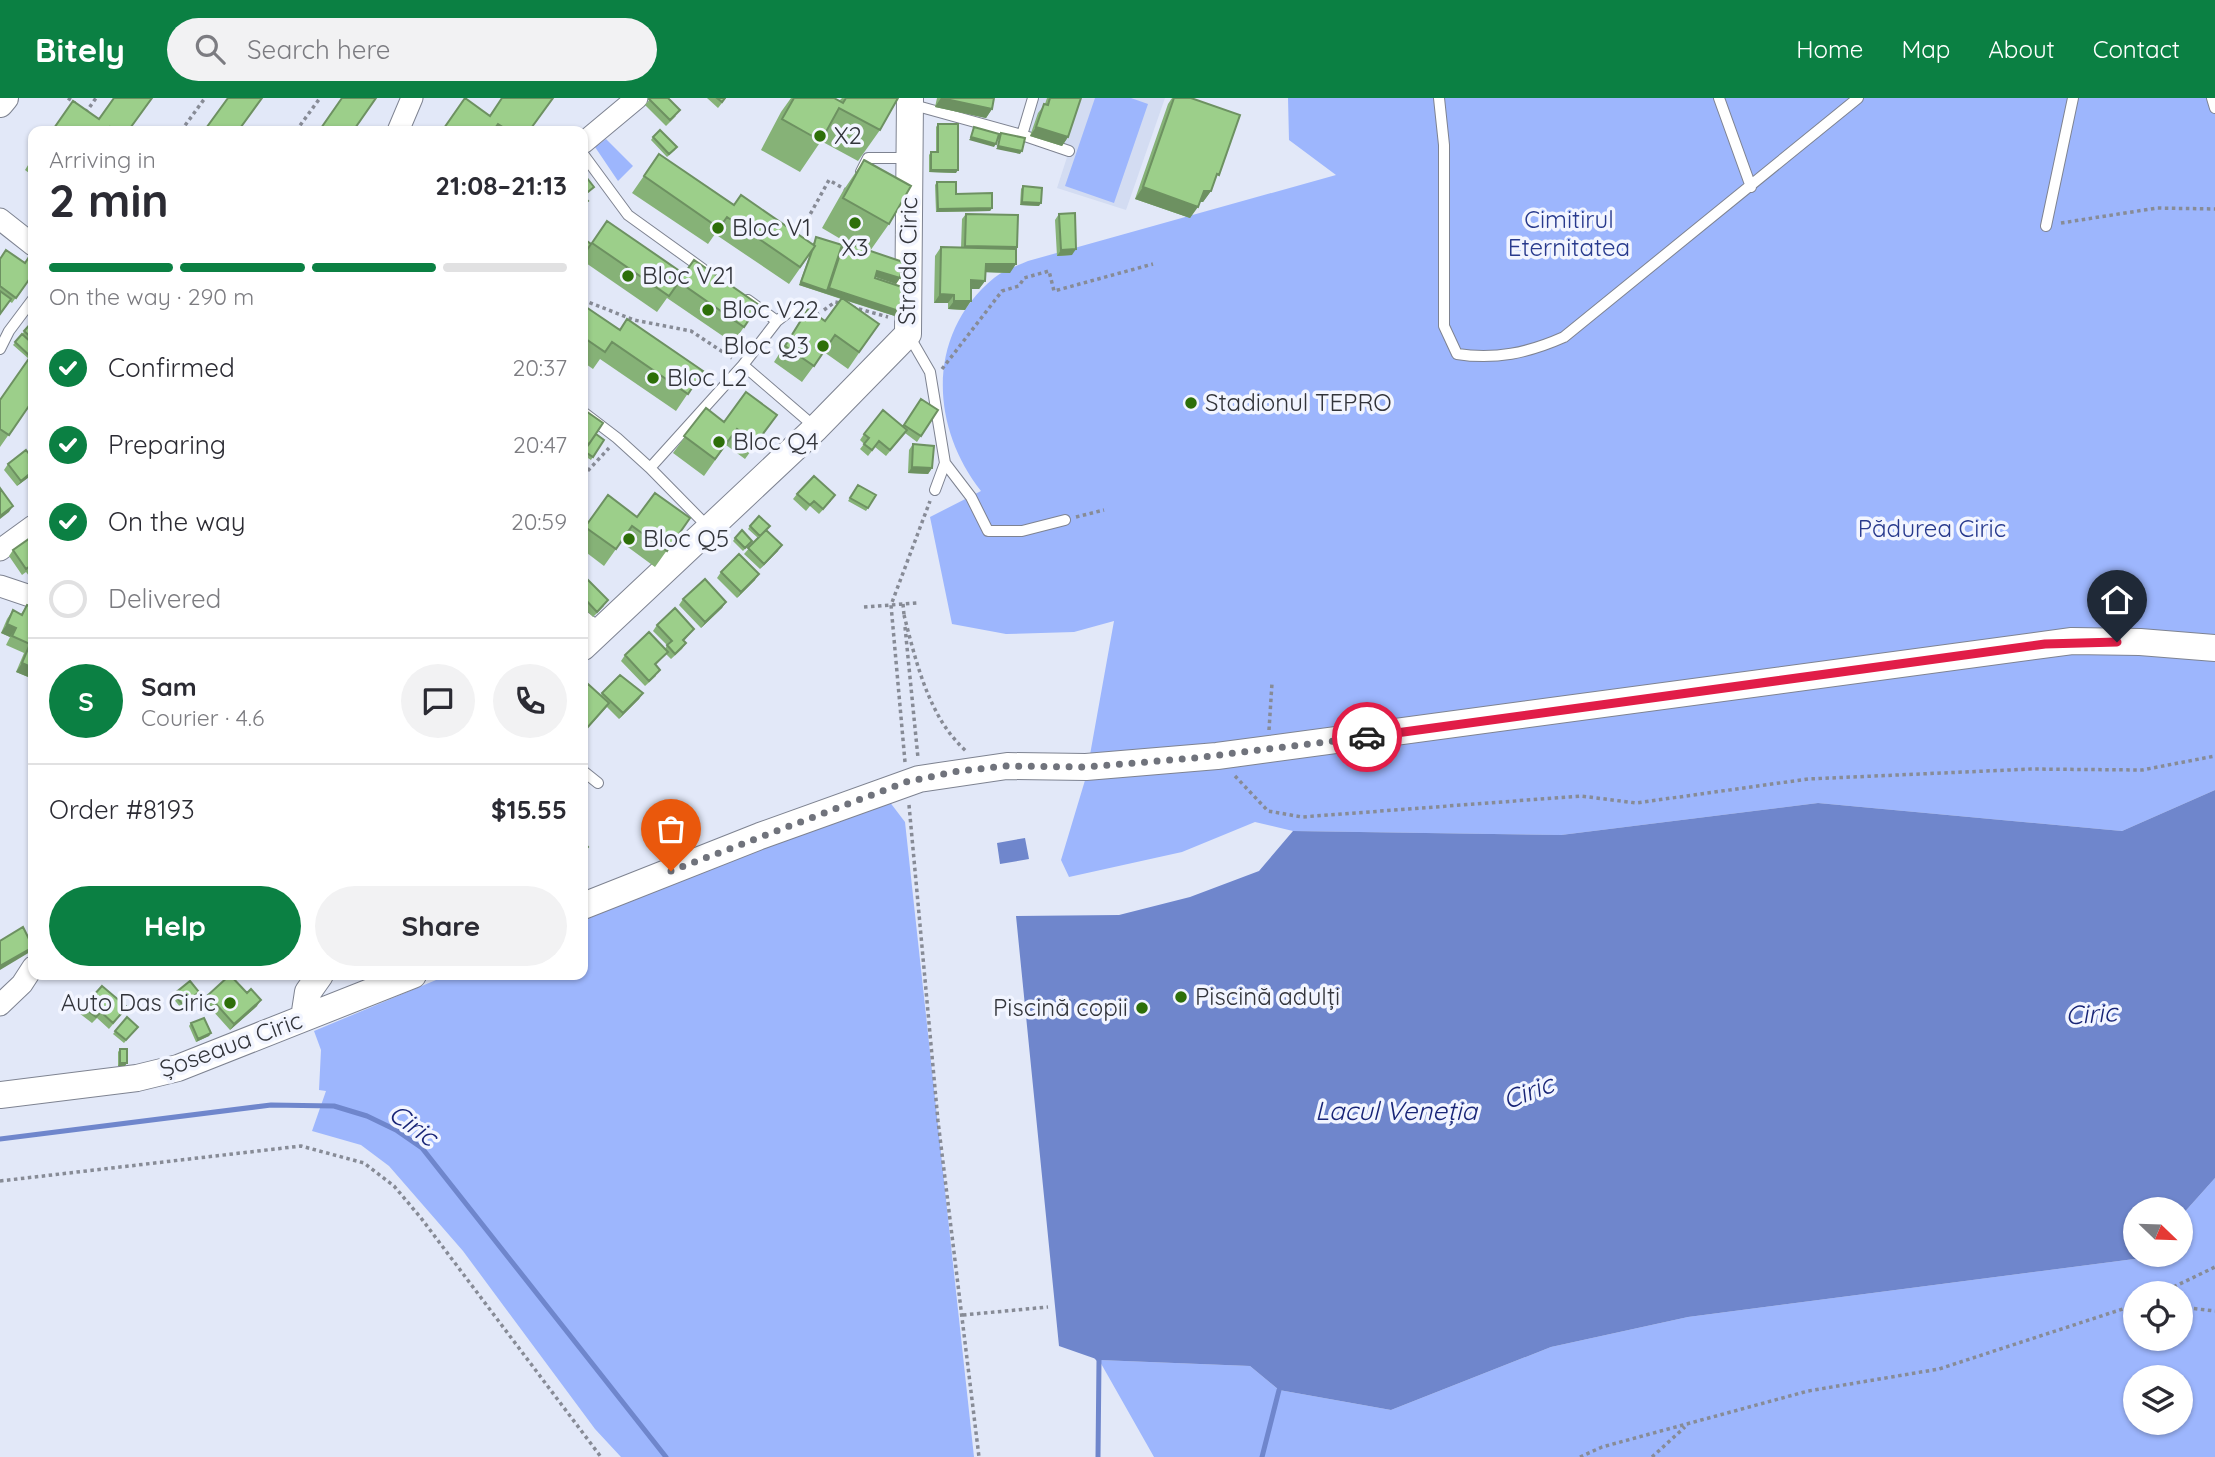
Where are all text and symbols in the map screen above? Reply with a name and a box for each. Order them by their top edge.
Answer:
search box [167,18,657,81]
text: Bitely [35,29,125,70]
icon: search [191,30,229,68]
text: Search here [247,33,391,66]
text: Home [1796,34,1863,64]
text: Map [1901,34,1950,64]
text: About [1988,34,2055,64]
text: Contact [2093,34,2180,64]
place label: X2 [834,120,862,150]
marker: X2 [812,128,828,144]
text: Arriving in [49,145,156,174]
text: 21:08–21:13 [435,169,567,202]
text: 2 min [49,171,169,229]
street label: Strada Ciric [891,197,923,325]
park label: Cimitirul Eternitatea [1508,204,1630,262]
place label: Bloc V1 [732,212,811,242]
marker: X3 [847,215,863,231]
marker: Bloc V1 [710,220,726,236]
place label: X3 [841,232,869,262]
place label: Bloc V21 [642,260,734,290]
marker: Bloc V21 [620,268,636,284]
text: On the way · 290 m [49,282,254,311]
place label: Bloc V22 [722,294,819,324]
marker: Bloc V22 [700,302,716,318]
place label: Bloc Q3 [724,330,809,360]
marker: Bloc Q3 [815,338,831,354]
icon: check [49,349,87,387]
text: Confirmed [108,351,235,384]
text: 20:37 [512,353,567,382]
place label: Bloc L2 [667,362,747,392]
marker: Bloc L2 [645,370,661,386]
place label: Stadionul TEPRO [1205,387,1392,417]
marker: Stadionul TEPRO [1183,395,1199,411]
icon: check [49,426,87,464]
place label: Bloc Q4 [733,426,819,456]
text: Preparing [108,428,226,461]
text: 20:47 [513,430,567,459]
marker: Bloc Q4 [711,434,727,450]
icon: check [49,503,87,541]
text: On the way [108,505,246,538]
text: 20:59 [511,507,567,536]
park label: Pădurea Ciric [1858,513,2006,543]
place label: Bloc Q5 [643,523,729,553]
marker: Bloc Q5 [621,531,637,547]
pin [2087,570,2147,642]
icon: home [2098,581,2136,619]
text: Delivered [108,582,221,615]
button: chat [401,664,475,738]
button: phone [493,664,567,738]
text: Sam [141,670,197,703]
text: S [78,685,94,718]
courier [1332,702,1402,772]
text: Courier · 4.6 [141,703,264,732]
icon: car [1348,718,1386,756]
text: Order #8193 [49,793,195,826]
text: $15.55 [491,793,567,826]
pin [641,799,701,871]
icon: bag [652,810,690,848]
button: Help [49,886,301,966]
button: Share [315,886,567,966]
place label: Piscină adulți [1195,981,1340,1011]
place label: Auto Das Ciric [61,987,216,1017]
marker: Piscină adulți [1173,989,1189,1005]
place label: Piscină copii [993,992,1128,1022]
marker: Auto Das Ciric [222,995,238,1011]
water label: Ciric [2064,995,2120,1032]
marker: Piscină copii [1134,1000,1150,1016]
street label: Șoseaua Ciric [155,1004,306,1084]
water label: Ciric [1498,1066,1560,1116]
water label: Lacul Veneția [1315,1094,1478,1127]
water label: Ciric [383,1096,446,1154]
north arrow [2123,1197,2193,1267]
map controls [2123,1197,2193,1435]
button: locate [2123,1281,2193,1351]
button: layers [2123,1365,2193,1435]

